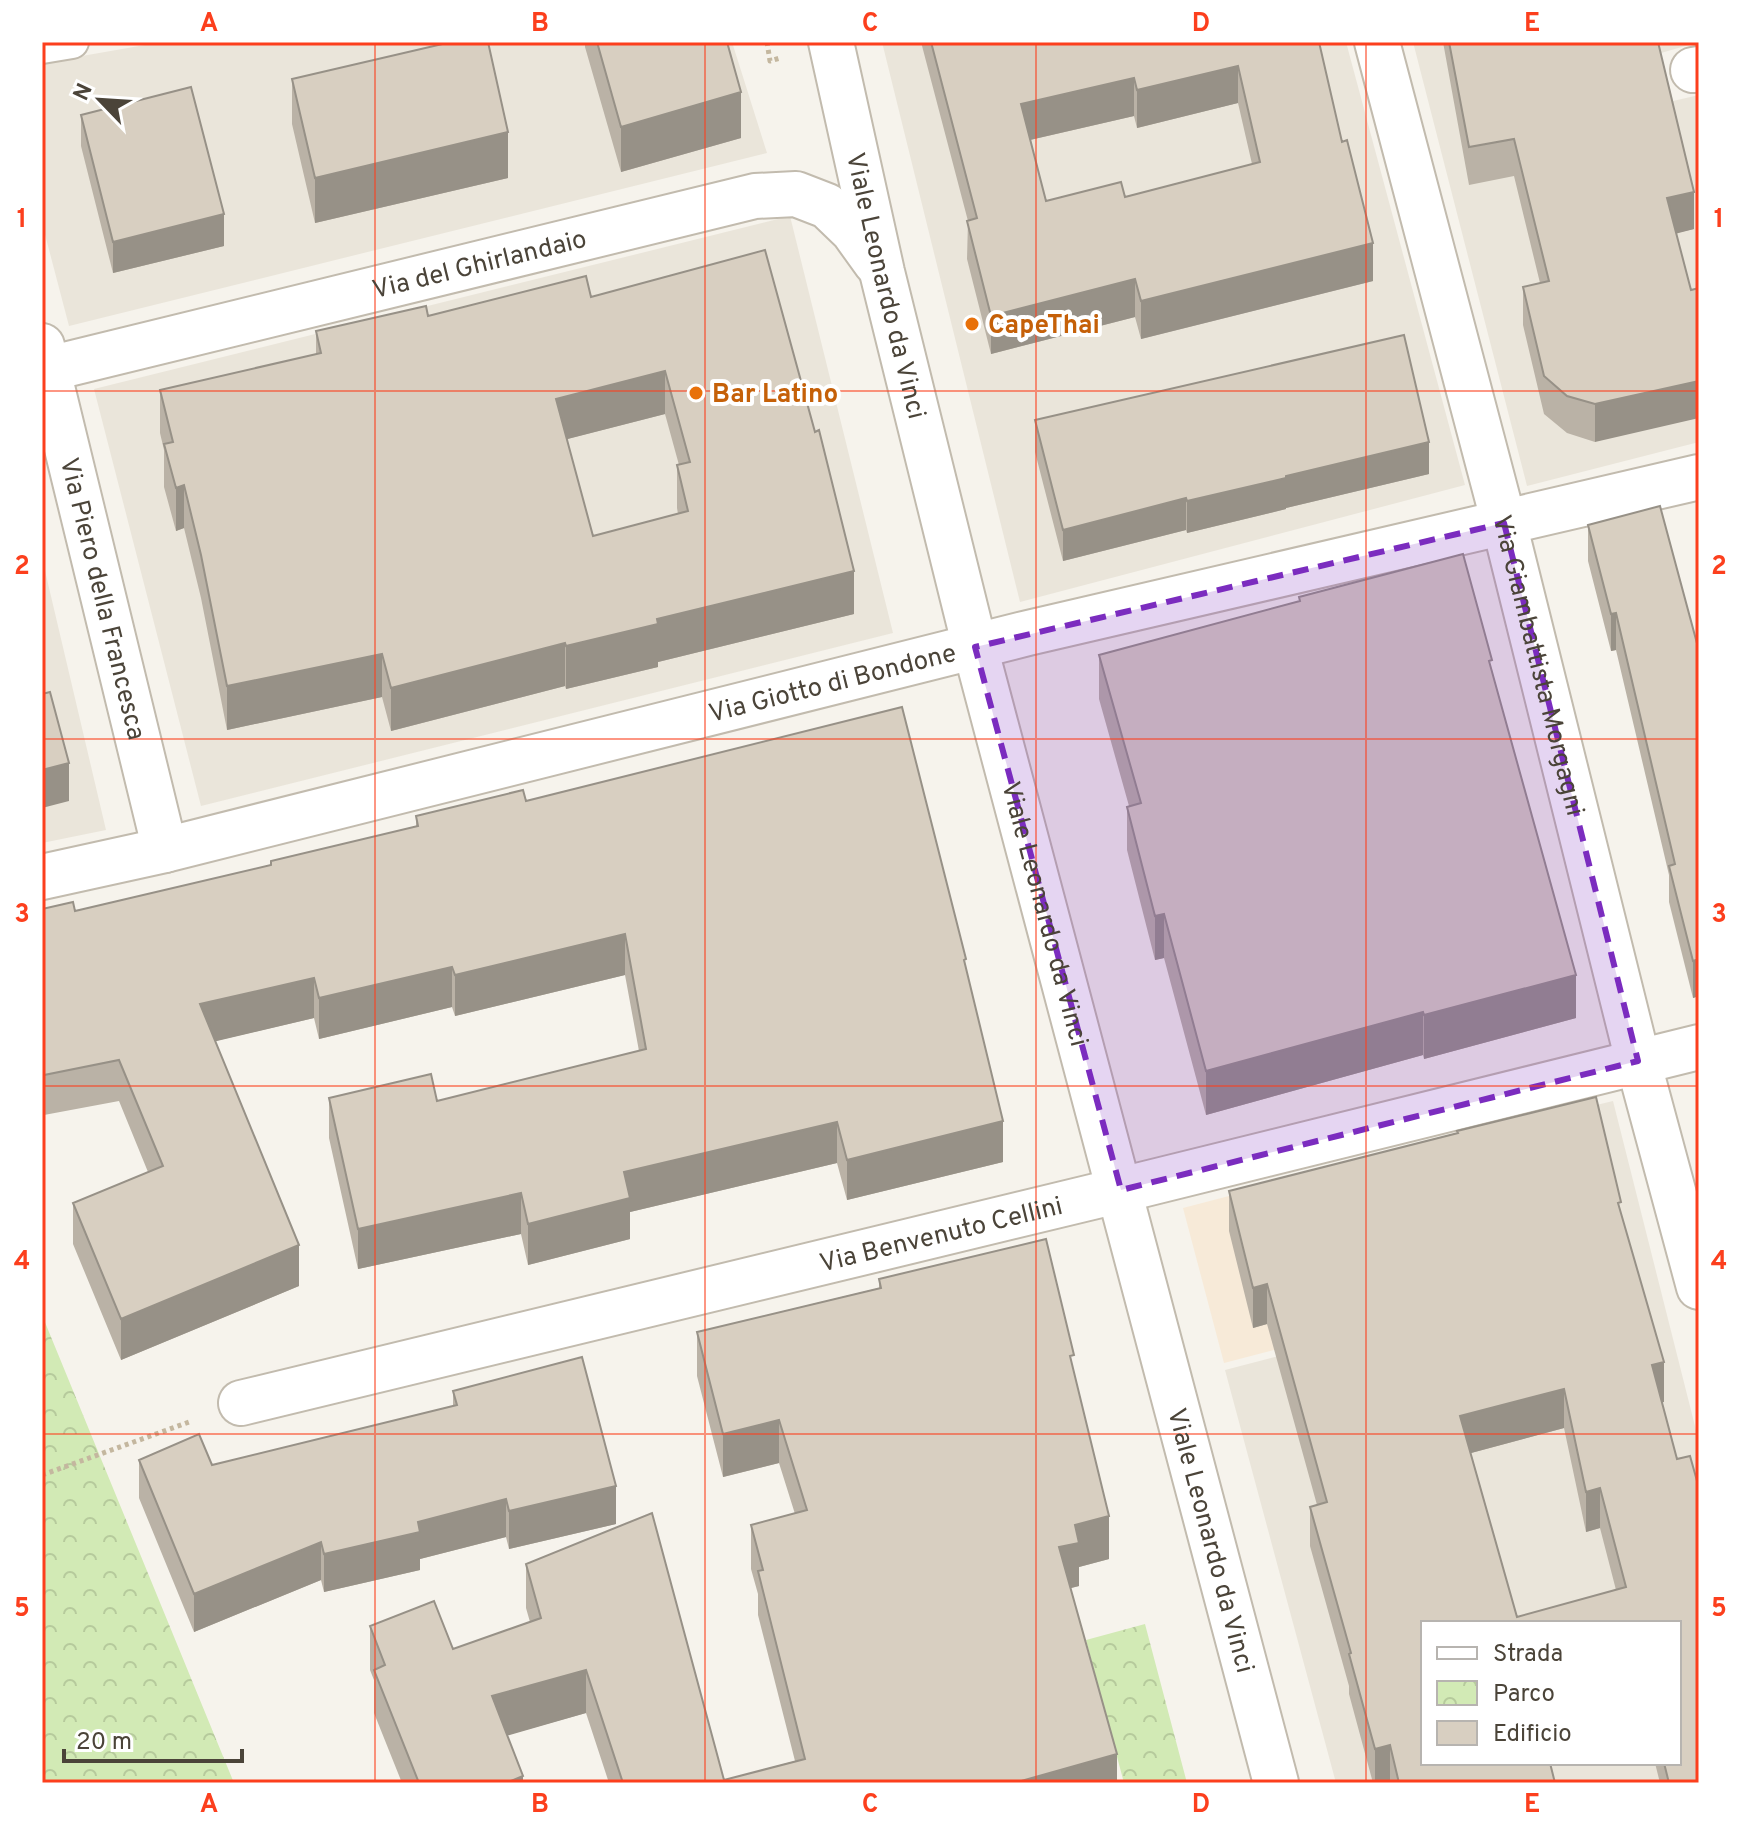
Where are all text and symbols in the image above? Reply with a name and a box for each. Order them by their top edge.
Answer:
text: A [200,8,218,41]
text: B [531,8,549,41]
text: C [862,8,878,41]
text: D [1192,8,1210,41]
text: E [1524,8,1540,41]
north arrow [60,60,140,140]
text: N [69,80,100,105]
street label: Viale Leonardo da Vinci [837,150,932,423]
text: 1 [17,204,27,237]
text: 1 [1714,204,1724,237]
street label: Via del Ghirlandaio [369,224,590,308]
place label: CapeThai [988,310,1100,343]
marker: CapeThai [963,315,981,333]
place label: Bar Latino [712,379,838,412]
marker: Bar Latino [687,384,705,402]
street label: Via Piero della Francesca [51,455,152,744]
street label: Via Giambattista Morgagni [1484,512,1590,820]
text: 2 [14,551,30,584]
text: 2 [1711,551,1727,584]
street label: Via Giotto di Bondone [706,638,960,732]
street label: Viale Leonardo da Vinci [992,778,1094,1051]
text: 3 [14,899,30,932]
text: 3 [1711,899,1727,932]
street label: Via Benvenuto Cellini [817,1191,1066,1281]
text: 4 [14,1246,30,1279]
text: 4 [1711,1246,1727,1279]
street label: Viale Leonardo da Vinci [1158,1405,1260,1677]
text: 5 [14,1593,30,1626]
text: 5 [1711,1593,1727,1626]
legend [1421,1621,1681,1765]
text: Strada [1493,1640,1563,1670]
text: Parco [1493,1680,1555,1710]
scale bar [64,1713,242,1763]
text: Edificio [1493,1720,1572,1750]
text: 20 m [76,1728,132,1758]
text: A [200,1789,218,1822]
text: B [531,1789,549,1822]
text: C [862,1789,878,1822]
text: D [1192,1789,1210,1822]
text: E [1524,1789,1540,1822]

